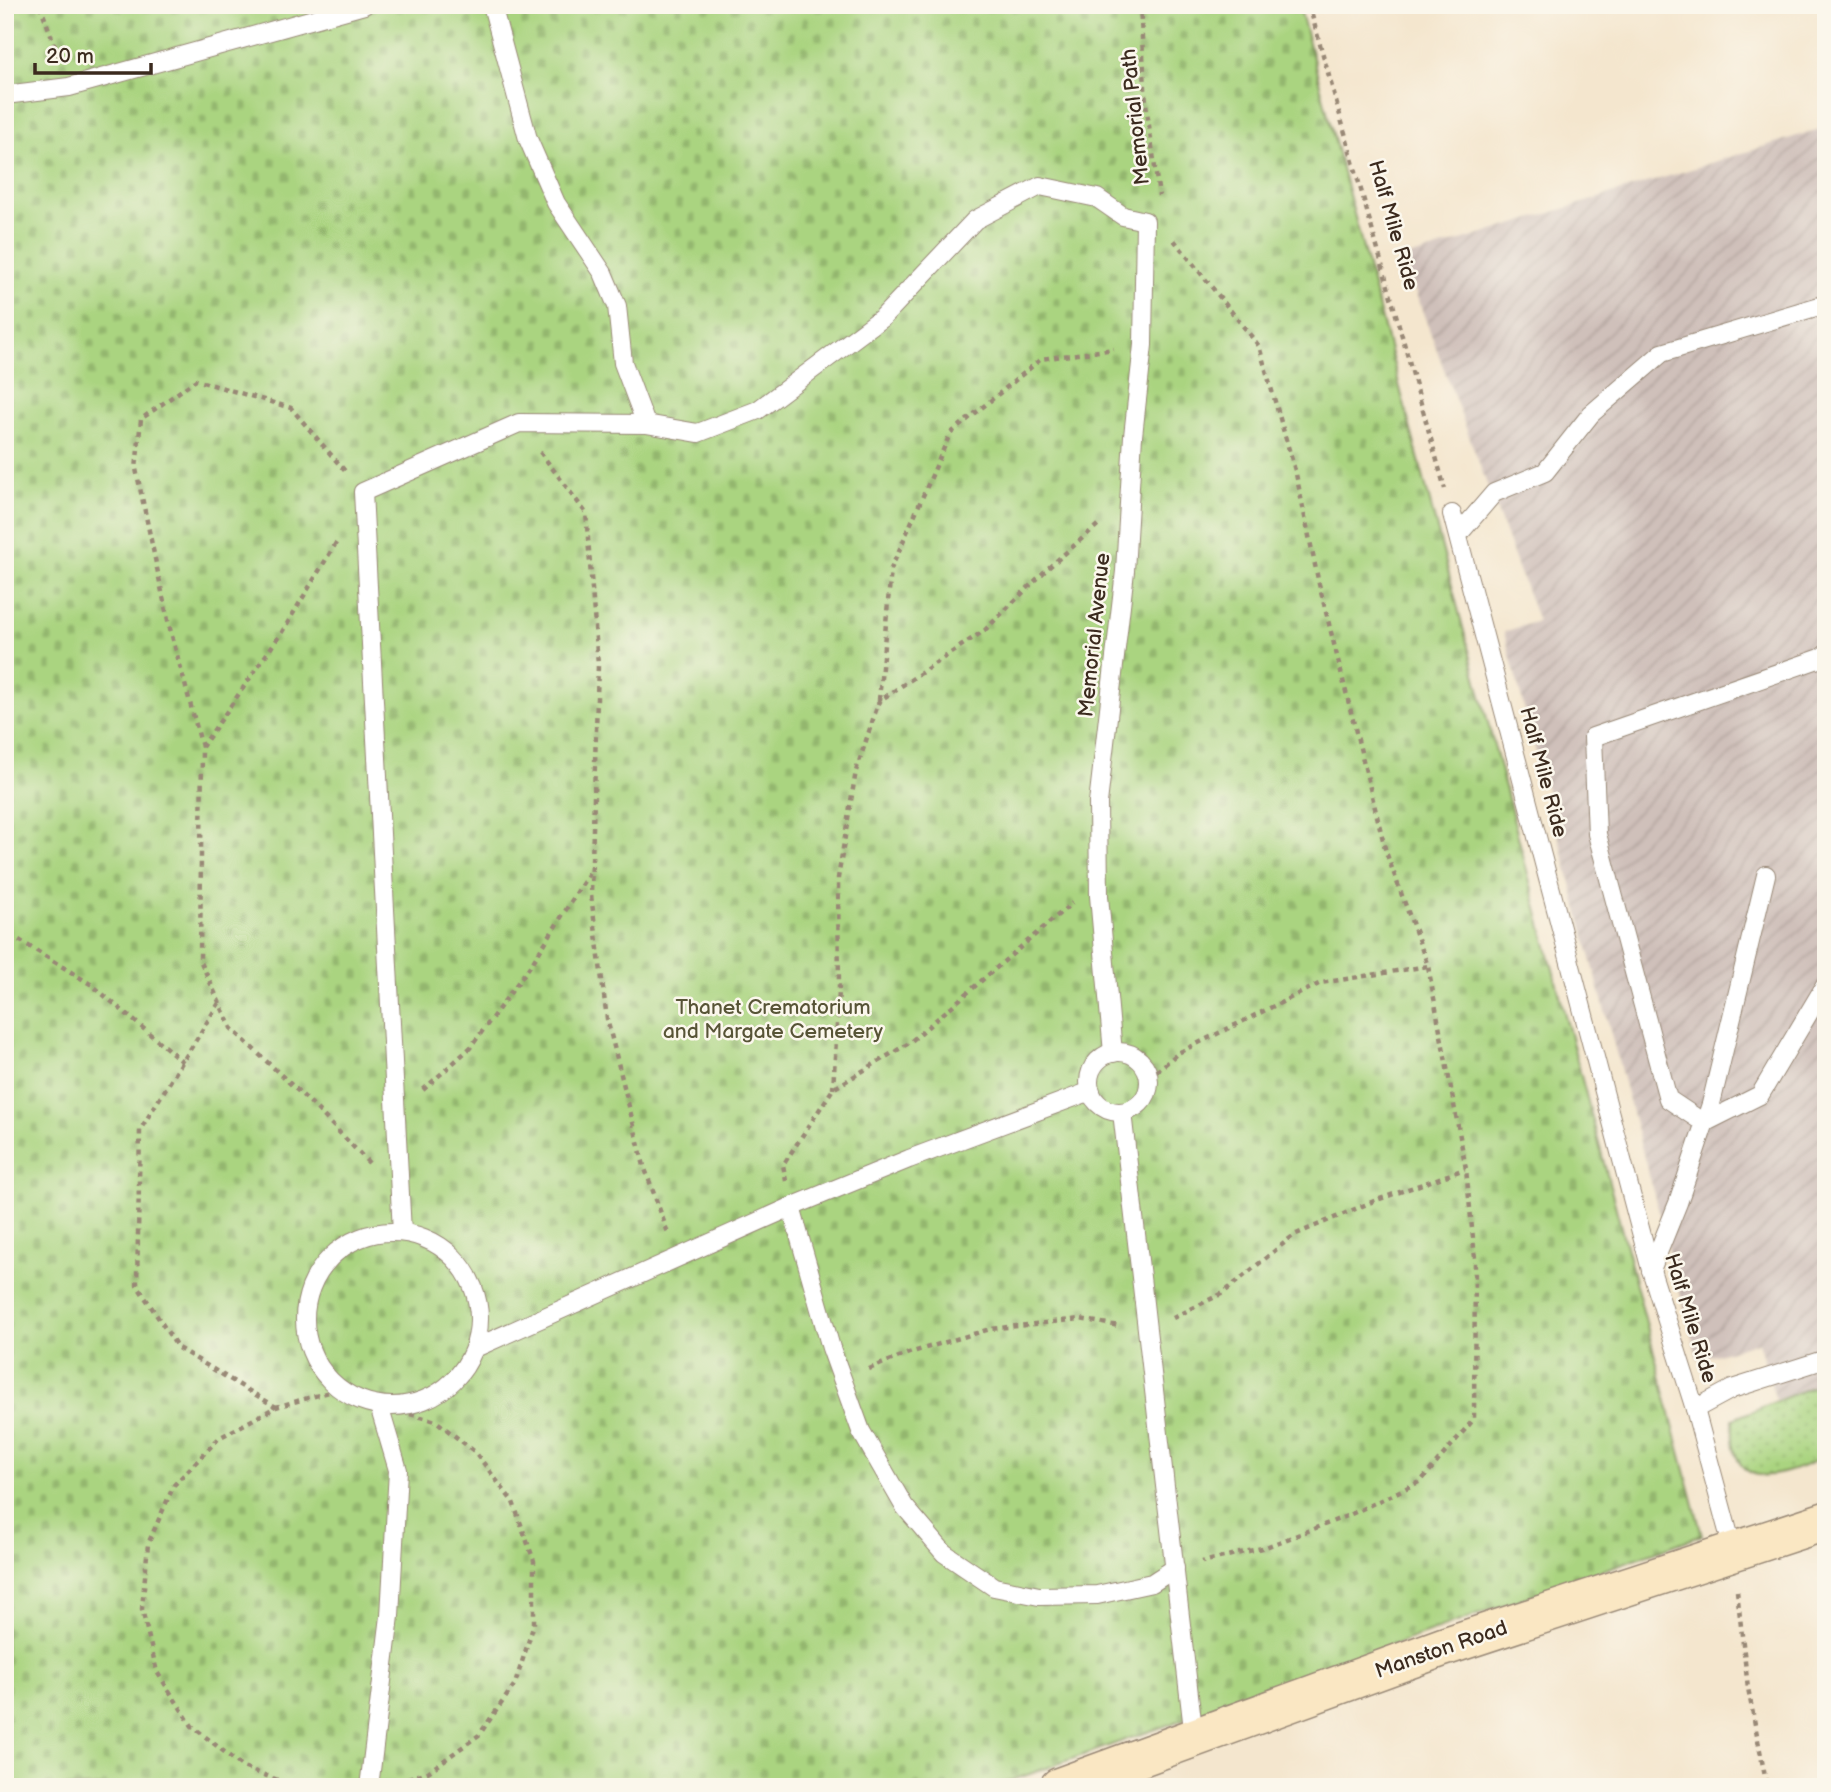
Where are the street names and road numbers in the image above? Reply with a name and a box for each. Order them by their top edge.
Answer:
street label: Memorial Path [1116,48,1155,186]
street label: Half Mile Ride [1363,157,1424,293]
street label: Memorial Avenue [1073,552,1116,718]
street label: Half Mile Ride [1514,704,1573,840]
street label: Half Mile Ride [1659,1250,1722,1386]
street label: Manston Road [1372,1615,1511,1684]

